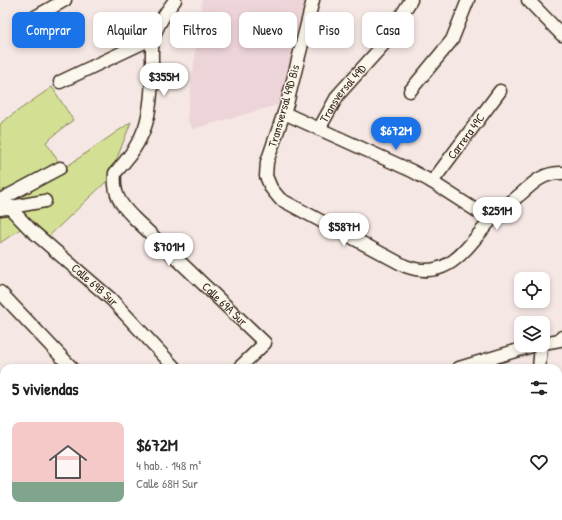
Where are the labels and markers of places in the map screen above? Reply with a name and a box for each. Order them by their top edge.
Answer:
pin: $355M [136,63,192,97]
pin: $672M [368,117,424,151]
pin: $251M [469,197,525,231]
pin: $587M [316,213,372,247]
pin: $701M [141,233,197,267]

